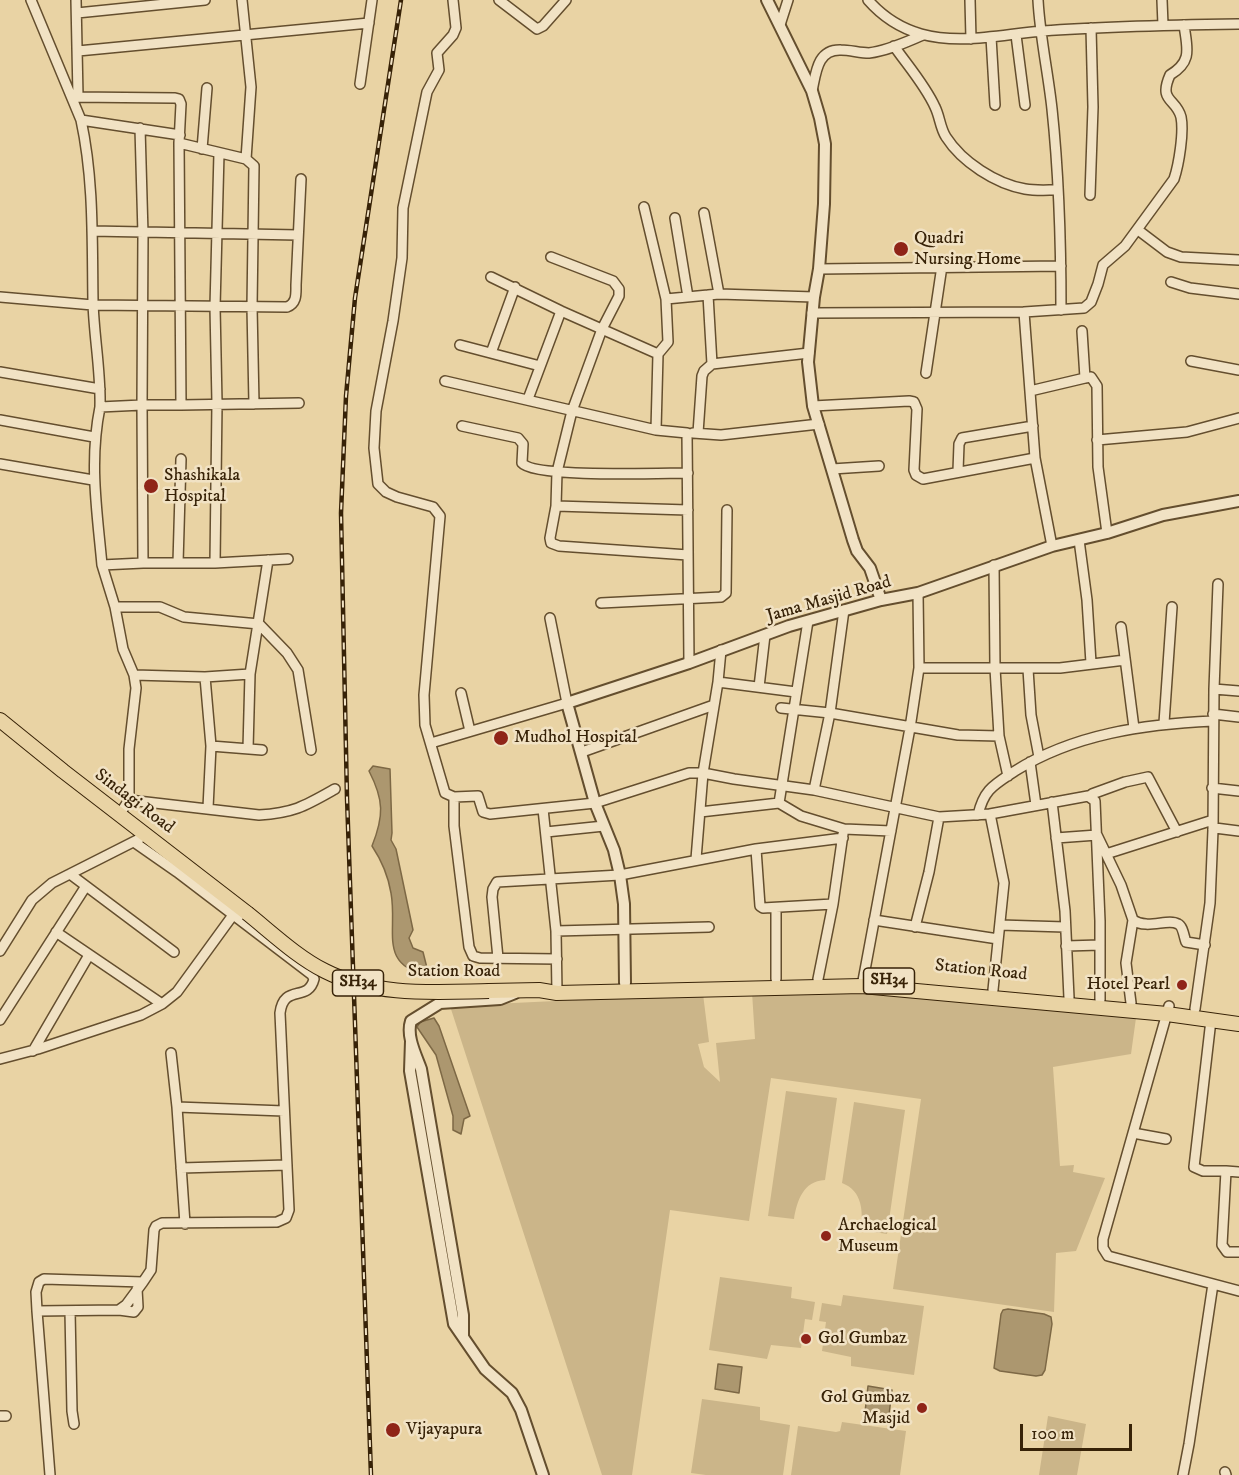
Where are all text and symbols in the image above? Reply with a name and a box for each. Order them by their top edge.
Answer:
place label: Quadri Nursing Home [914,228,1021,270]
marker: Quadri Nursing Home [892,240,910,258]
place label: Shashikala Hospital [164,465,240,508]
marker: Shashikala Hospital [142,477,160,495]
street label: Jama Masjid Road [764,572,894,628]
place label: Mudhol Hospital [514,727,637,749]
marker: Mudhol Hospital [492,729,510,747]
street label: Sindagi Road [90,765,178,839]
street label: Station Road [934,955,1028,987]
street label: Station Road [408,961,500,983]
road number: SH34 [864,968,914,994]
road number: SH34 [332,970,384,996]
place label: Hotel Pearl [1087,974,1170,996]
marker: Hotel Pearl [1175,978,1189,992]
place label: Archaelogical Museum [838,1215,937,1258]
marker: Archaelogical Museum [819,1229,833,1243]
place label: Gol Gumbaz [818,1328,907,1350]
marker: Gol Gumbaz [799,1332,813,1346]
place label: Gol Gumbaz Masjid [821,1387,910,1430]
marker: Gol Gumbaz Masjid [915,1401,929,1415]
scale bar [1023,1412,1136,1450]
place label: Vijayapura [406,1419,482,1441]
marker: Vijayapura [384,1421,402,1439]
text: 100 m [1031,1423,1074,1445]

